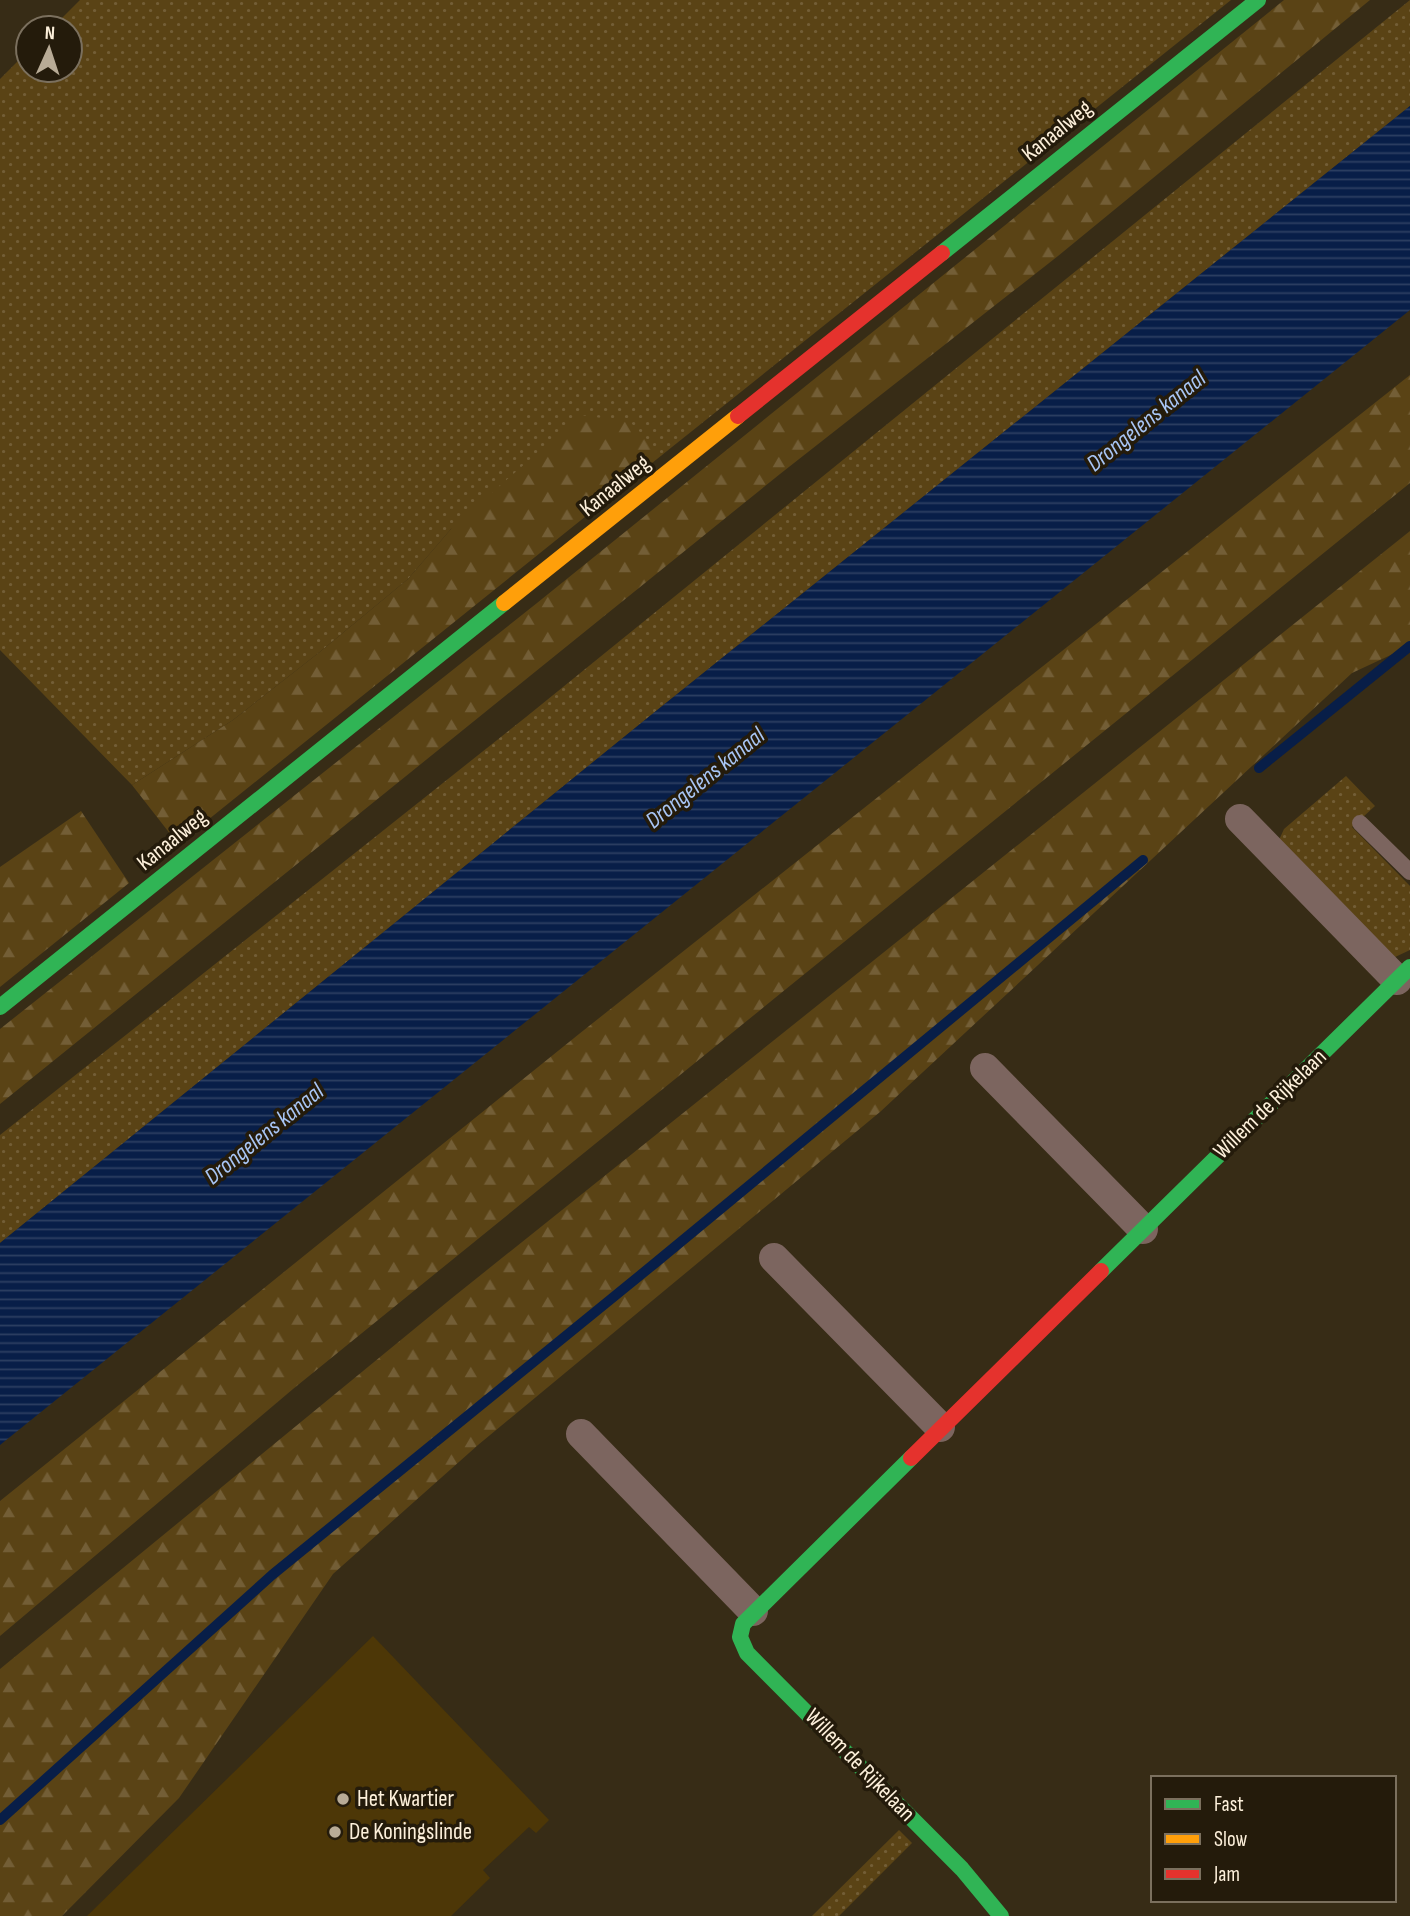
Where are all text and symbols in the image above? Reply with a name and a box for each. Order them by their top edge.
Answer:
north arrow [14,14,84,84]
text: N [44,22,55,45]
street label: Kanaalweg [1016,94,1098,168]
water label: Drongelens kanaal [1081,364,1212,478]
street label: Kanaalweg [574,449,656,523]
water label: Drongelens kanaal [640,721,771,835]
street label: Kanaalweg [131,803,213,877]
street label: Willem de Rijkelaan [1208,1043,1332,1165]
water label: Drongelens kanaal [199,1077,330,1191]
street label: Willem de Rijkelaan [799,1703,921,1827]
legend [1151,1776,1396,1902]
place label: Het Kwartier [357,1785,455,1813]
marker: Het Kwartier [335,1791,351,1807]
text: Fast [1214,1792,1244,1817]
place label: De Koningslinde [349,1818,472,1846]
marker: De Koningslinde [327,1824,343,1840]
text: Slow [1214,1827,1248,1852]
text: Jam [1213,1862,1240,1887]

